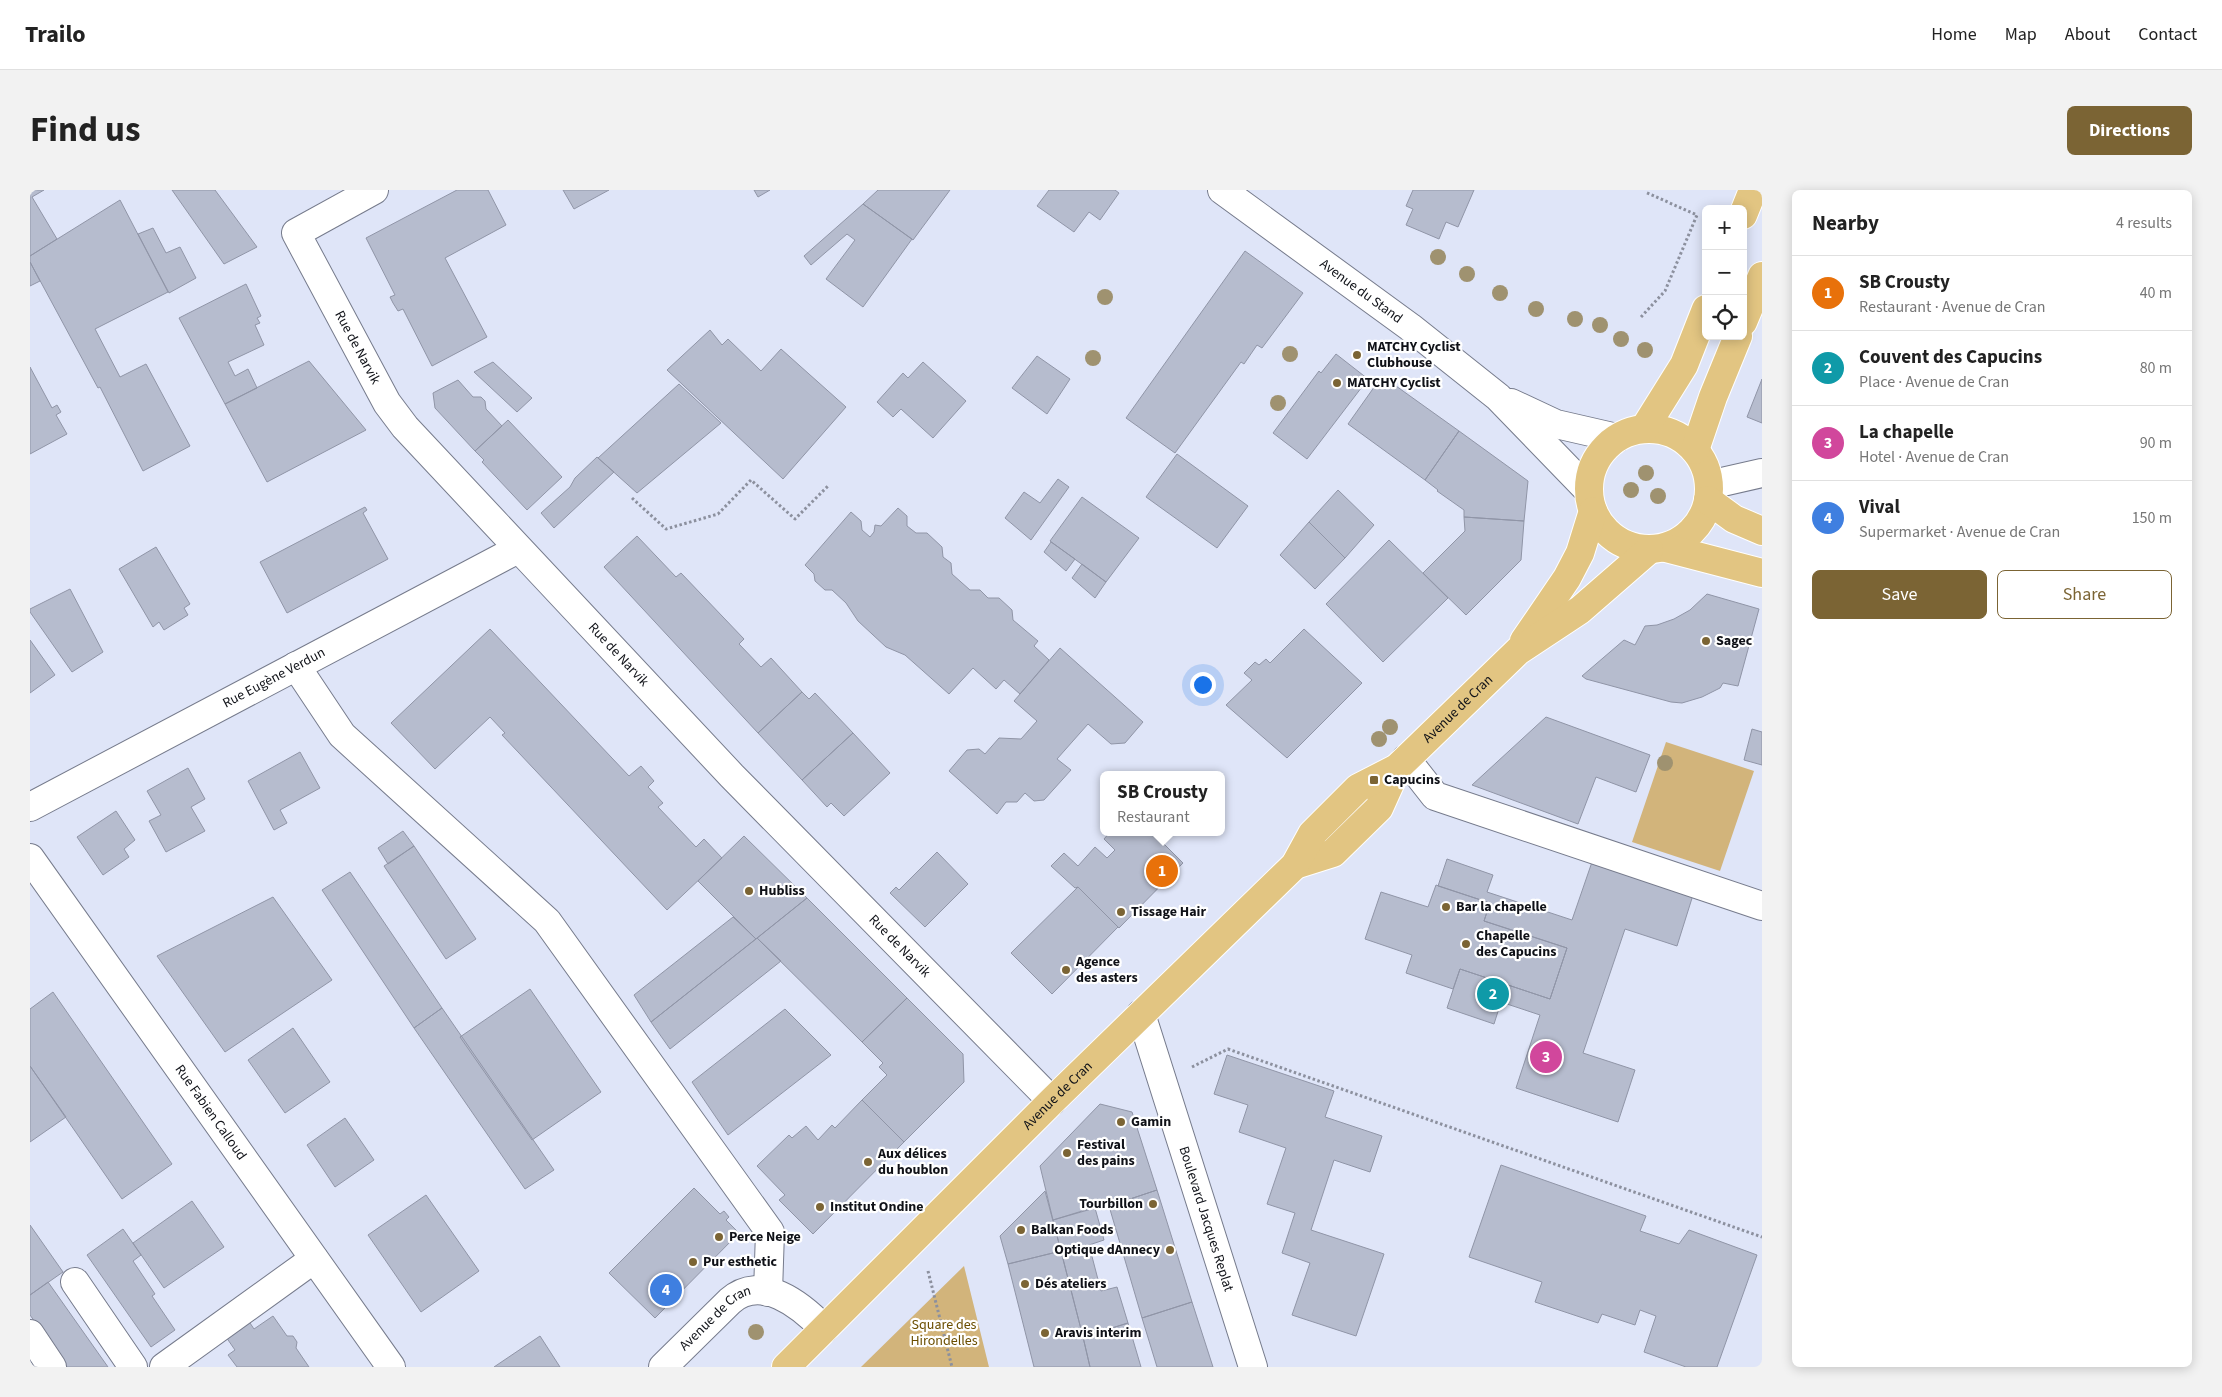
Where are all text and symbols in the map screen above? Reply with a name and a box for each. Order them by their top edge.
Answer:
text: Trailo [25,17,86,52]
text: Home [1931,22,1977,47]
text: Map [2005,22,2037,47]
text: About [2065,22,2110,47]
text: Contact [2138,22,2197,47]
text: Find us [30,105,140,155]
button: Directions [2067,106,2192,155]
map controls [1702,205,1747,340]
button: + [1702,205,1747,250]
text: Nearby [1812,208,1879,238]
text: 4 results [2116,212,2172,234]
button: − [1702,250,1747,295]
street label: Avenue du Stand [1315,254,1407,328]
text: SB Crousty [1859,269,1950,296]
text: 1 [1824,282,1832,304]
text: 40 m [2140,282,2172,304]
button: locate [1702,295,1747,340]
text: Restaurant · Avenue de Cran [1859,296,2046,318]
street label: Rue de Narvik [329,307,385,388]
place label: MATCHY Cyclist Clubhouse [1367,337,1461,373]
text: Couvent des Capucins [1859,344,2042,371]
marker: MATCHY Cyclist Clubhouse [1351,349,1363,361]
text: 2 [1824,357,1832,379]
text: 80 m [2140,357,2172,379]
text: Place · Avenue de Cran [1859,371,2009,393]
place label: MATCHY Cyclist [1347,373,1441,393]
marker: MATCHY Cyclist [1331,377,1343,389]
text: La chapelle [1859,419,1954,446]
text: 3 [1824,432,1832,454]
text: 90 m [2140,432,2172,454]
text: Hotel · Avenue de Cran [1859,446,2009,468]
text: Vival [1859,494,1900,521]
text: 4 [1824,507,1832,529]
text: 150 m [2132,507,2172,529]
text: Supermarket · Avenue de Cran [1859,521,2060,543]
button: Save [1812,570,1987,619]
button: Share [1997,570,2172,619]
street label: Rue de Narvik [583,618,653,691]
place label: Sagec [1716,631,1753,651]
marker: Sagec [1700,635,1712,647]
street label: Rue Eugène Verdun [219,643,329,713]
street label: Avenue de Cran [1418,670,1498,748]
your location [1190,672,1216,698]
place label: Capucins [1384,770,1440,790]
popup [1100,771,1225,836]
marker: Capucins [1368,774,1380,786]
text: SB Crousty [1117,779,1208,806]
text: Restaurant [1117,806,1190,828]
pin: 1 [1146,852,1178,890]
place label: Hubliss [759,881,805,901]
marker: Hubliss [743,885,755,897]
place label: Bar la chapelle [1456,897,1547,917]
marker: Bar la chapelle [1440,901,1452,913]
place label: Tissage Hair [1131,902,1206,922]
marker: Tissage Hair [1115,906,1127,918]
street label: Rue de Narvik [864,910,935,982]
place label: Chapelle des Capucins [1476,926,1556,962]
marker: Chapelle des Capucins [1460,938,1472,950]
place label: Agence des asters [1075,952,1138,988]
marker: Agence des asters [1060,964,1072,976]
pin: 2 [1477,975,1509,1013]
pin: 3 [1530,1038,1562,1076]
street label: Avenue de Cran [1018,1057,1097,1135]
street label: Rue Fabien Calloud [170,1061,251,1164]
place label: Gamin [1131,1112,1171,1132]
marker: Gamin [1115,1116,1127,1128]
place label: Festival des pains [1077,1135,1135,1171]
place label: Aux délices du houblon [877,1144,948,1180]
street label: Boulevard Jacques Replat [1174,1144,1239,1294]
marker: Festival des pains [1061,1147,1073,1159]
marker: Aux délices du houblon [862,1156,874,1168]
place label: Tourbillon [1079,1194,1143,1214]
place label: Institut Ondine [830,1197,924,1217]
marker: Tourbillon [1147,1198,1159,1210]
marker: Institut Ondine [814,1201,826,1213]
place label: Balkan Foods [1031,1220,1113,1240]
marker: Balkan Foods [1015,1224,1027,1236]
place label: Perce Neige [729,1227,801,1247]
marker: Perce Neige [713,1231,725,1243]
place label: Optique dAnnecy [1054,1240,1161,1260]
marker: Optique dAnnecy [1164,1244,1176,1256]
place label: Pur esthetic [703,1252,778,1272]
marker: Pur esthetic [687,1256,699,1268]
pin: 4 [650,1271,682,1309]
place label: Dés ateliers [1035,1274,1106,1294]
marker: Dés ateliers [1019,1278,1031,1290]
street label: Avenue de Cran [675,1281,753,1355]
park label: Square des Hirondelles [910,1315,978,1351]
place label: Aravis interim [1054,1323,1141,1343]
marker: Aravis interim [1039,1327,1051,1339]

